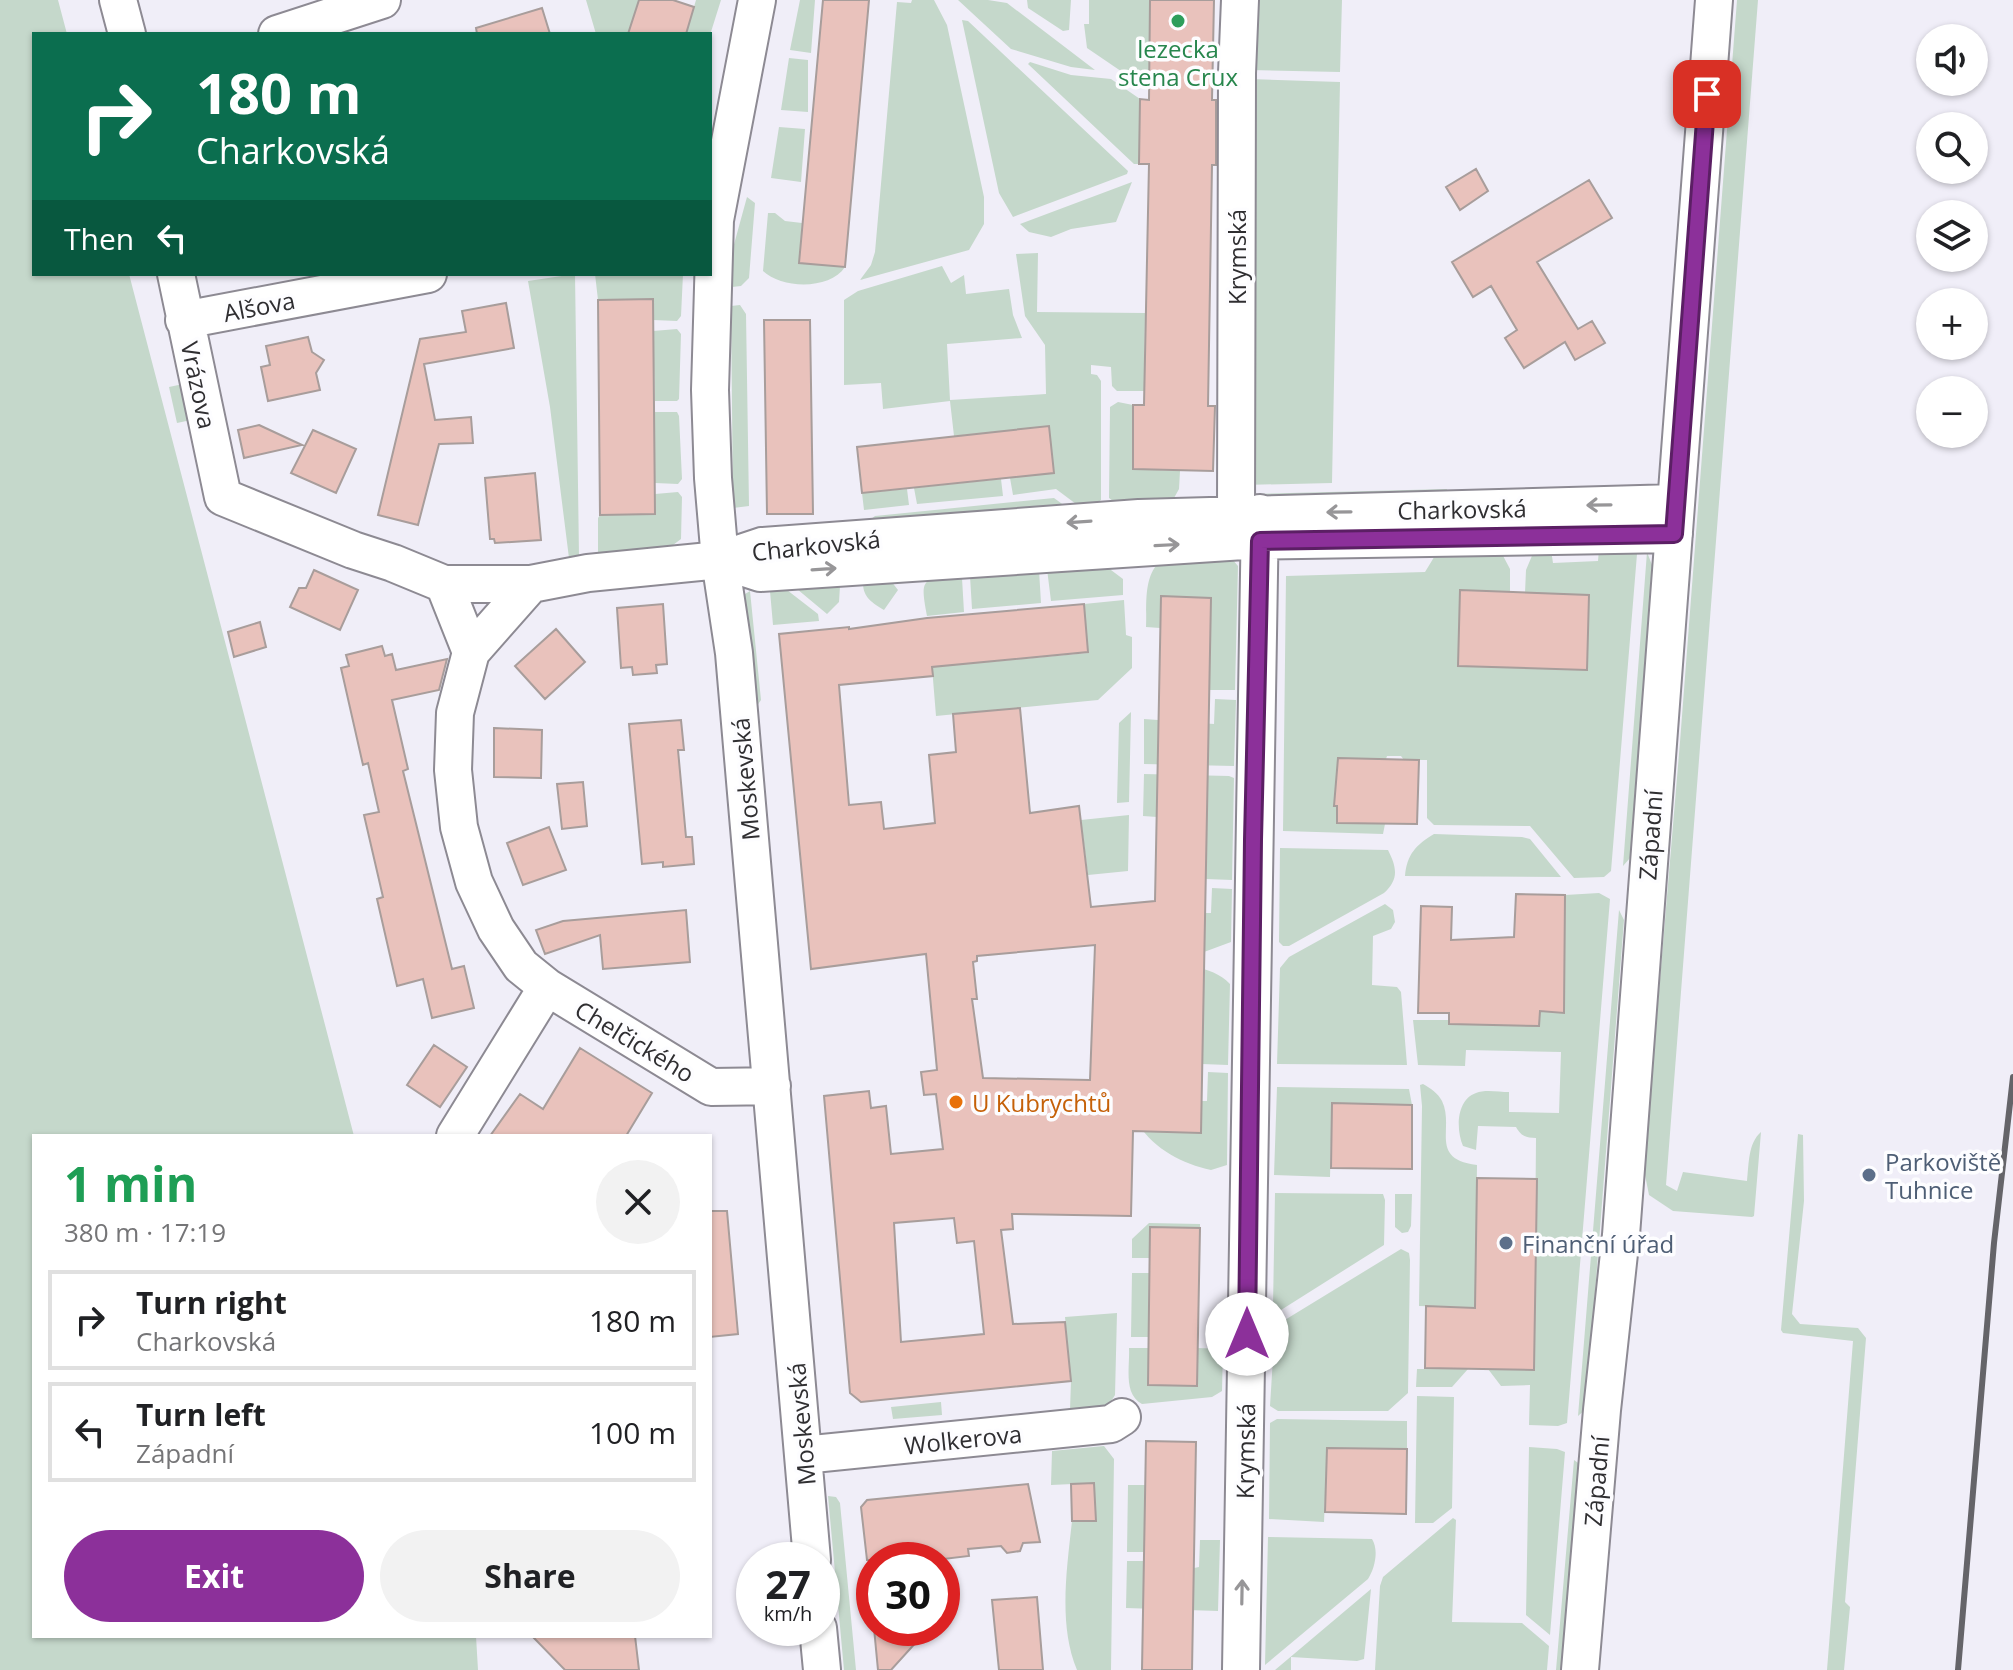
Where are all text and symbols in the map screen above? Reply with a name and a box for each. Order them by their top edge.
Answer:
marker: lezecka stena Crux [1169,12,1187,30]
map controls [1916,24,1988,448]
button: sound [1916,24,1988,96]
place label: lezecka stena Crux [1118,32,1238,93]
text: 180 m [196,54,362,130]
pin [1673,60,1741,128]
icon: right [64,64,168,168]
icon: arrive [1685,72,1729,116]
button: search [1916,112,1988,184]
text: Charkovská [196,126,390,175]
button: layers [1916,200,1988,272]
street label: Krymská [1220,209,1253,305]
icon: left [150,216,194,260]
text: Then [64,218,134,259]
street label: Alšova [220,283,298,329]
button: + [1916,288,1988,360]
street label: Vrázova [174,338,224,432]
button: − [1916,376,1988,448]
street label: Charkovská [1397,491,1527,527]
one-way arrow [1586,498,1613,513]
one-way arrow [1326,504,1353,519]
one-way arrow [1066,515,1093,530]
street label: Charkovská [750,522,882,568]
one-way arrow [1153,537,1180,552]
one-way arrow [810,561,837,576]
street label: Moskevská [723,716,767,842]
street label: Západní [1630,788,1670,881]
street label: Chelčického [569,992,701,1090]
place label: U Kubrychtů [972,1086,1111,1119]
marker: U Kubrychtů [947,1093,965,1111]
place label: Parkoviště Tuhnice [1885,1145,2001,1206]
text: 1 min [64,1151,197,1216]
button: close [596,1160,680,1244]
marker: Parkoviště Tuhnice [1860,1166,1878,1184]
text: 380 m · 17:19 [64,1214,226,1250]
place label: Finanční úřad [1522,1227,1674,1260]
marker: Finanční úřad [1497,1234,1515,1252]
text: Turn right [136,1282,287,1323]
position arrow [1205,1292,1289,1376]
icon: right [68,1298,112,1342]
text: 180 m [589,1300,676,1341]
text: Charkovská [136,1323,276,1359]
street label: Moskevská [779,1361,823,1487]
text: Turn left [136,1394,266,1435]
street label: Krymská [1228,1403,1262,1499]
icon: left [68,1410,112,1454]
text: 100 m [589,1412,676,1453]
street label: Wolkerova [902,1416,1024,1462]
street label: Západní [1576,1434,1616,1528]
text: Západní [136,1435,234,1471]
button: Exit [64,1530,364,1622]
button: Share [380,1530,680,1622]
speed limit sign: 30 [856,1542,960,1646]
text: 27 [765,1556,811,1611]
one-way arrow [1235,1579,1250,1606]
text: km/h [764,1600,812,1627]

